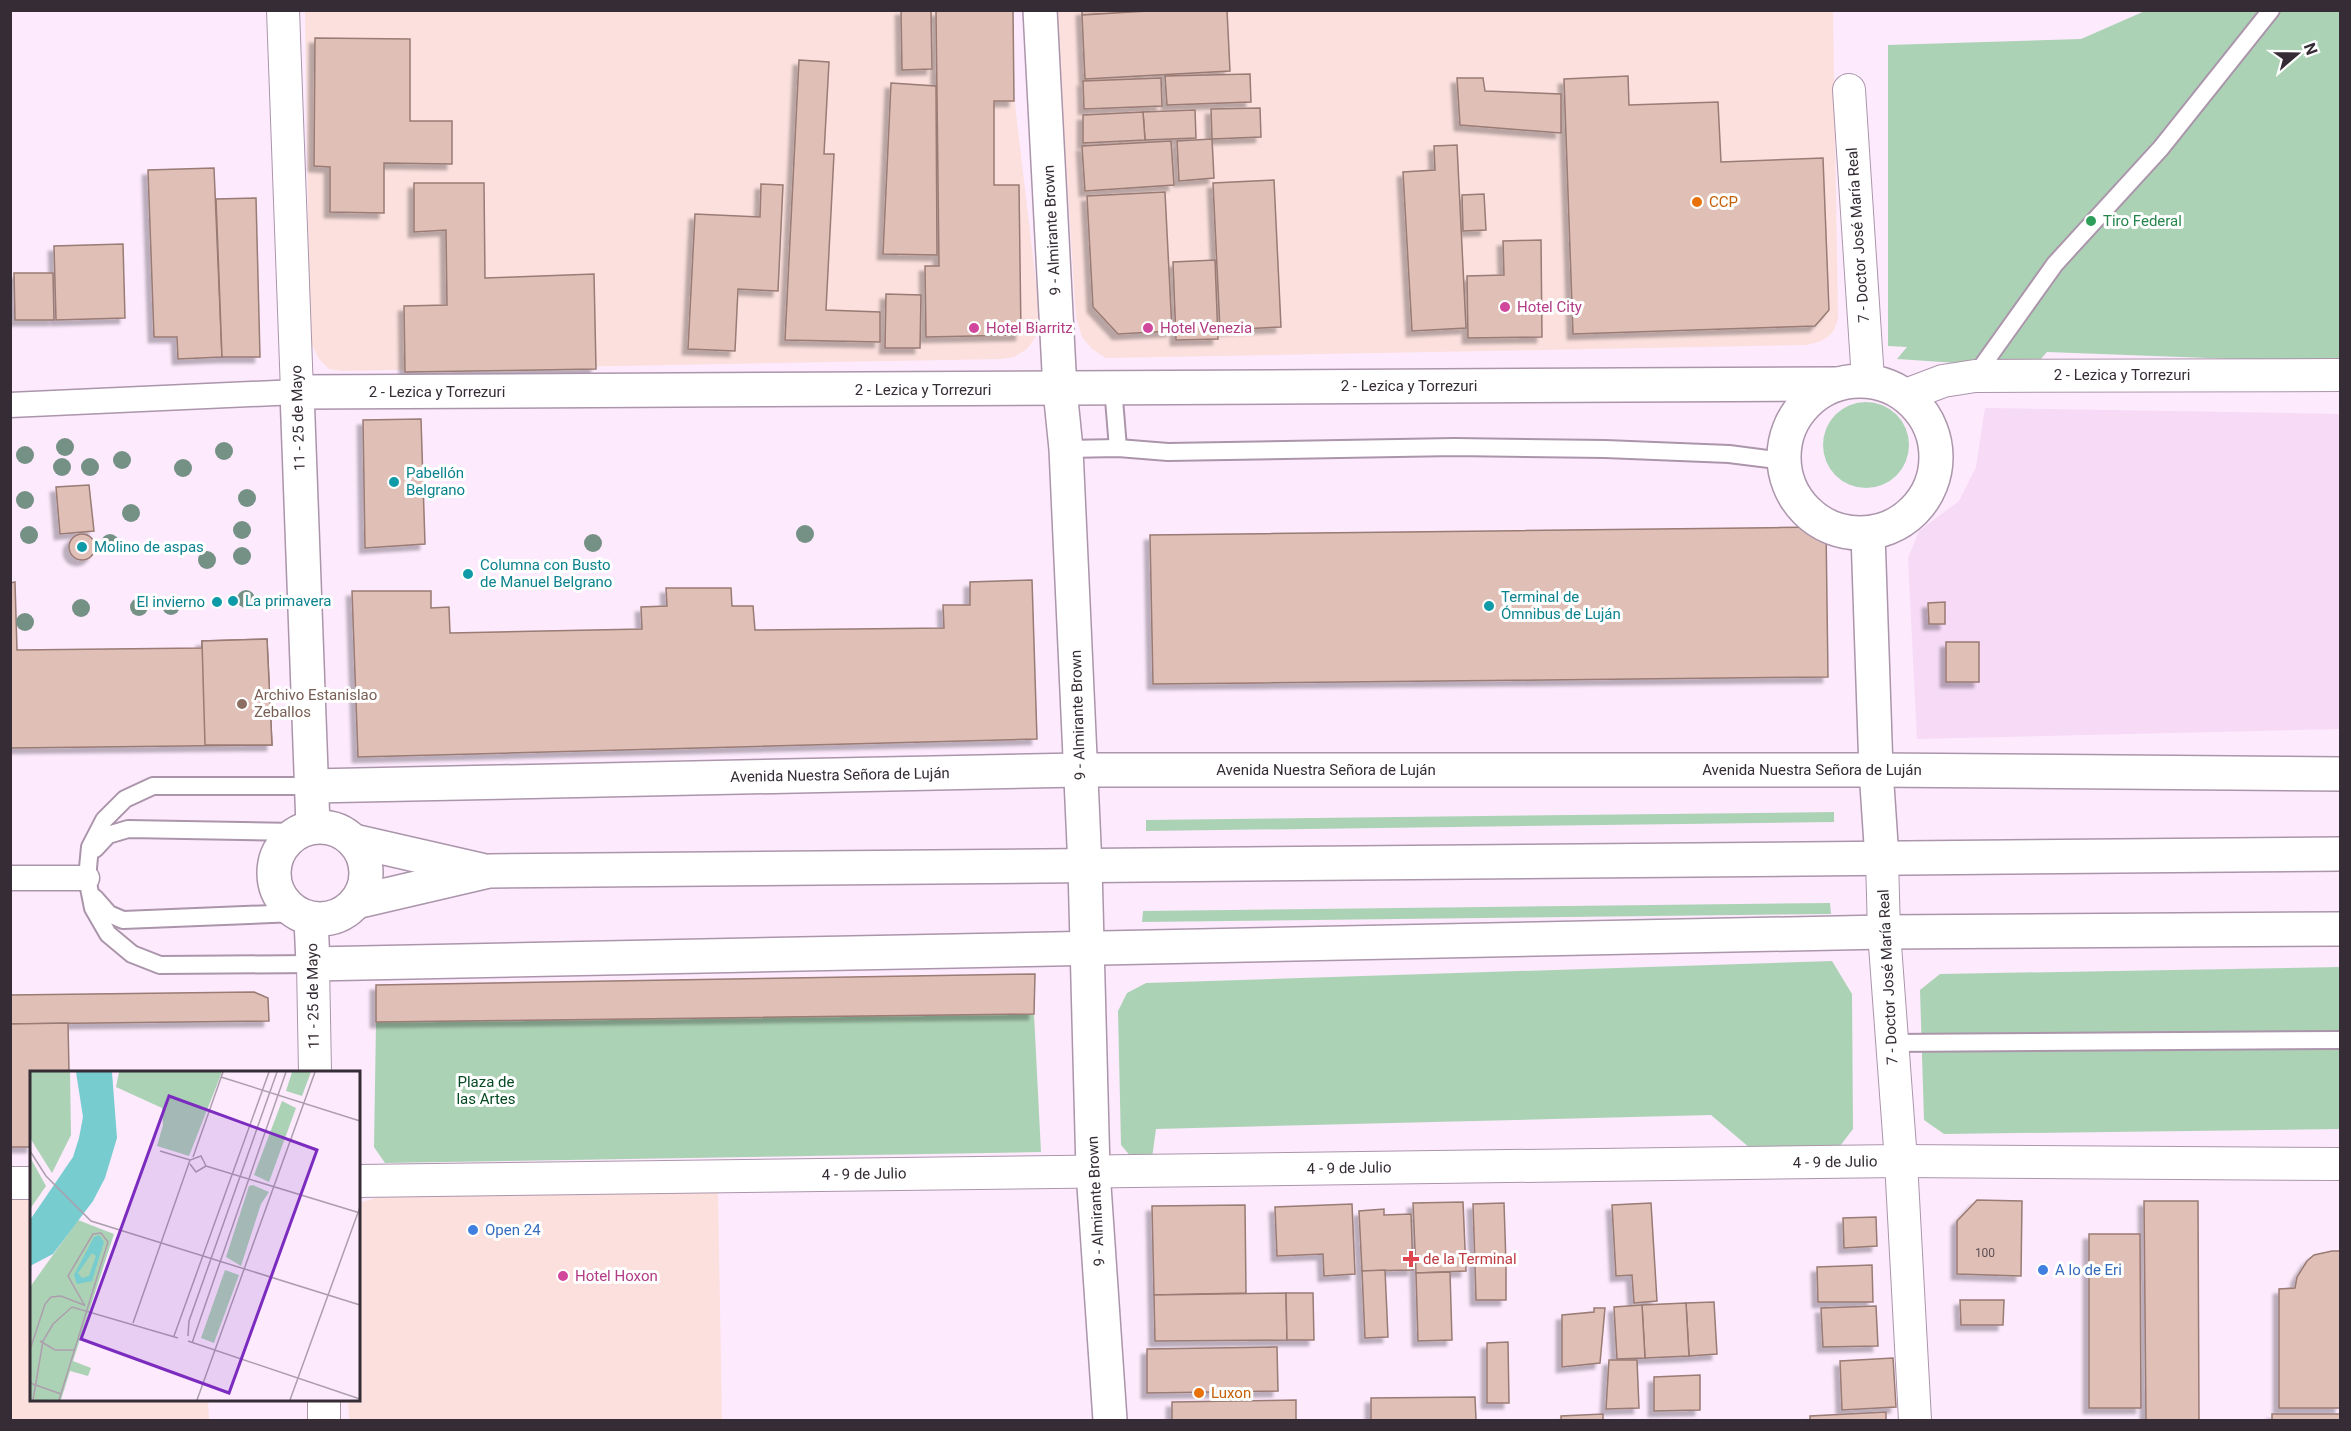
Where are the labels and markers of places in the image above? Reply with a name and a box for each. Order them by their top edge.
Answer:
place label: CCP [1709,193,1738,211]
marker: CCP [1690,195,1704,209]
place label: Tiro Federal [2103,212,2182,230]
marker: Tiro Federal [2084,214,2098,228]
place label: Hotel City [1517,298,1582,316]
marker: Hotel City [1498,300,1512,314]
place label: Hotel Biarritz [986,319,1073,337]
place label: Hotel Venezia [1160,319,1252,337]
marker: Hotel Biarritz [967,321,981,335]
marker: Hotel Venezia [1141,321,1155,335]
place label: Pabellón Belgrano [406,464,465,499]
marker: Pabellón Belgrano [387,475,401,489]
place label: Molino de aspas [94,538,204,556]
marker: Molino de aspas [75,540,89,554]
place label: Columna con Busto de Manuel Belgrano [480,556,612,591]
marker: Columna con Busto de Manuel Belgrano [461,567,475,581]
place label: Terminal de Ómnibus de Luján [1501,588,1621,623]
place label: La primavera [245,592,331,610]
place label: El invierno [136,593,205,611]
marker: La primavera [226,594,240,608]
marker: El invierno [210,595,224,609]
marker: Terminal de Ómnibus de Luján [1482,599,1496,613]
place label: Archivo Estanislao Zeballos [254,686,377,721]
marker: Archivo Estanislao Zeballos [235,697,249,711]
place label: Open 24 [485,1221,541,1239]
marker: Open 24 [466,1223,480,1237]
place label: de la Terminal [1423,1250,1517,1268]
marker: de la Terminal [1404,1252,1418,1266]
place label: A lo de Eri [2055,1261,2122,1279]
marker: A lo de Eri [2036,1263,2050,1277]
place label: Hotel Hoxon [575,1267,658,1285]
marker: Hotel Hoxon [556,1269,570,1283]
place label: Luxon [1211,1384,1251,1402]
marker: Luxon [1192,1386,1206,1400]

